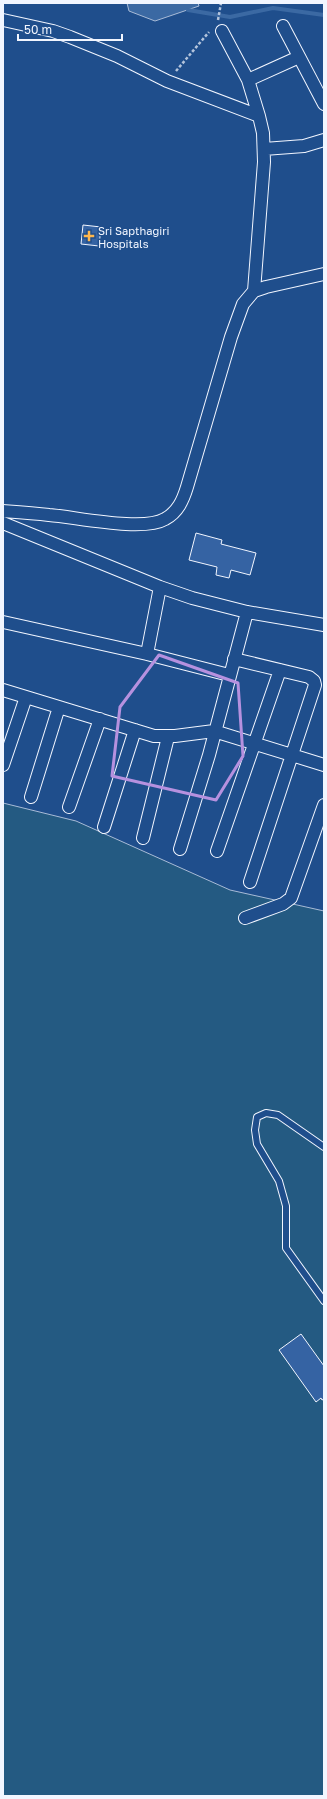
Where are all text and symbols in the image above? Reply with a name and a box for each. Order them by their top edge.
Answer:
scale bar [18,16,122,42]
text: 50 m [24,22,52,37]
place label: Sri Sapthagiri Hospitals [98,224,169,250]
marker: Sri Sapthagiri Hospitals [83,230,95,242]

